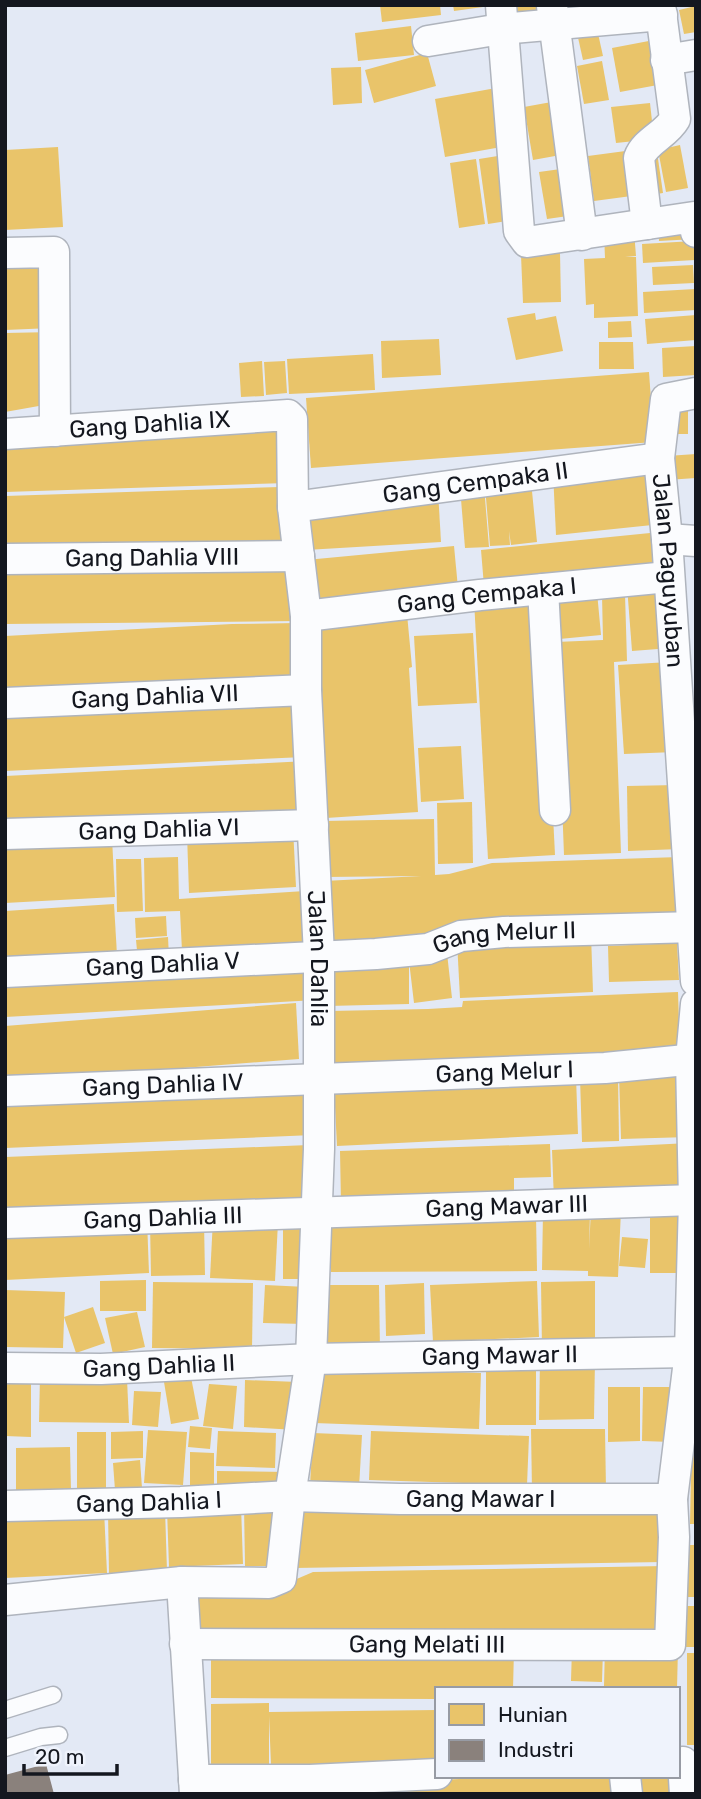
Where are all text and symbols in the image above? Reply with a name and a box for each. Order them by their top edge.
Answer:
street label: Gang Dahlia IX [68,405,231,444]
street label: Gang Cempaka II [381,456,570,509]
street label: Jalan Paguyuban [647,472,689,669]
street label: Gang Dahlia VIII [65,543,239,572]
street label: Gang Cempaka I [395,572,578,619]
street label: Gang Dahlia VII [70,679,239,714]
street label: Gang Dahlia VI [78,813,240,846]
street label: Jalan Dahlia [302,889,333,1027]
street label: Gang Melur II [428,916,576,960]
street label: Gang Dahlia V [85,947,241,982]
street label: Gang Melur I [435,1055,574,1088]
street label: Gang Dahlia IV [81,1068,244,1102]
street label: Gang Mawar III [425,1190,589,1223]
street label: Gang Dahlia III [83,1201,243,1234]
street label: Gang Mawar II [421,1340,578,1371]
street label: Gang Dahlia II [82,1349,236,1383]
street label: Gang Mawar I [406,1485,556,1513]
street label: Gang Dahlia I [76,1486,223,1518]
street label: Gang Melati III [349,1630,505,1659]
legend [435,1687,680,1778]
text: Hunian [498,1702,568,1727]
scale bar [24,1732,117,1776]
text: Industri [498,1737,574,1762]
text: 20 m [35,1744,84,1769]

